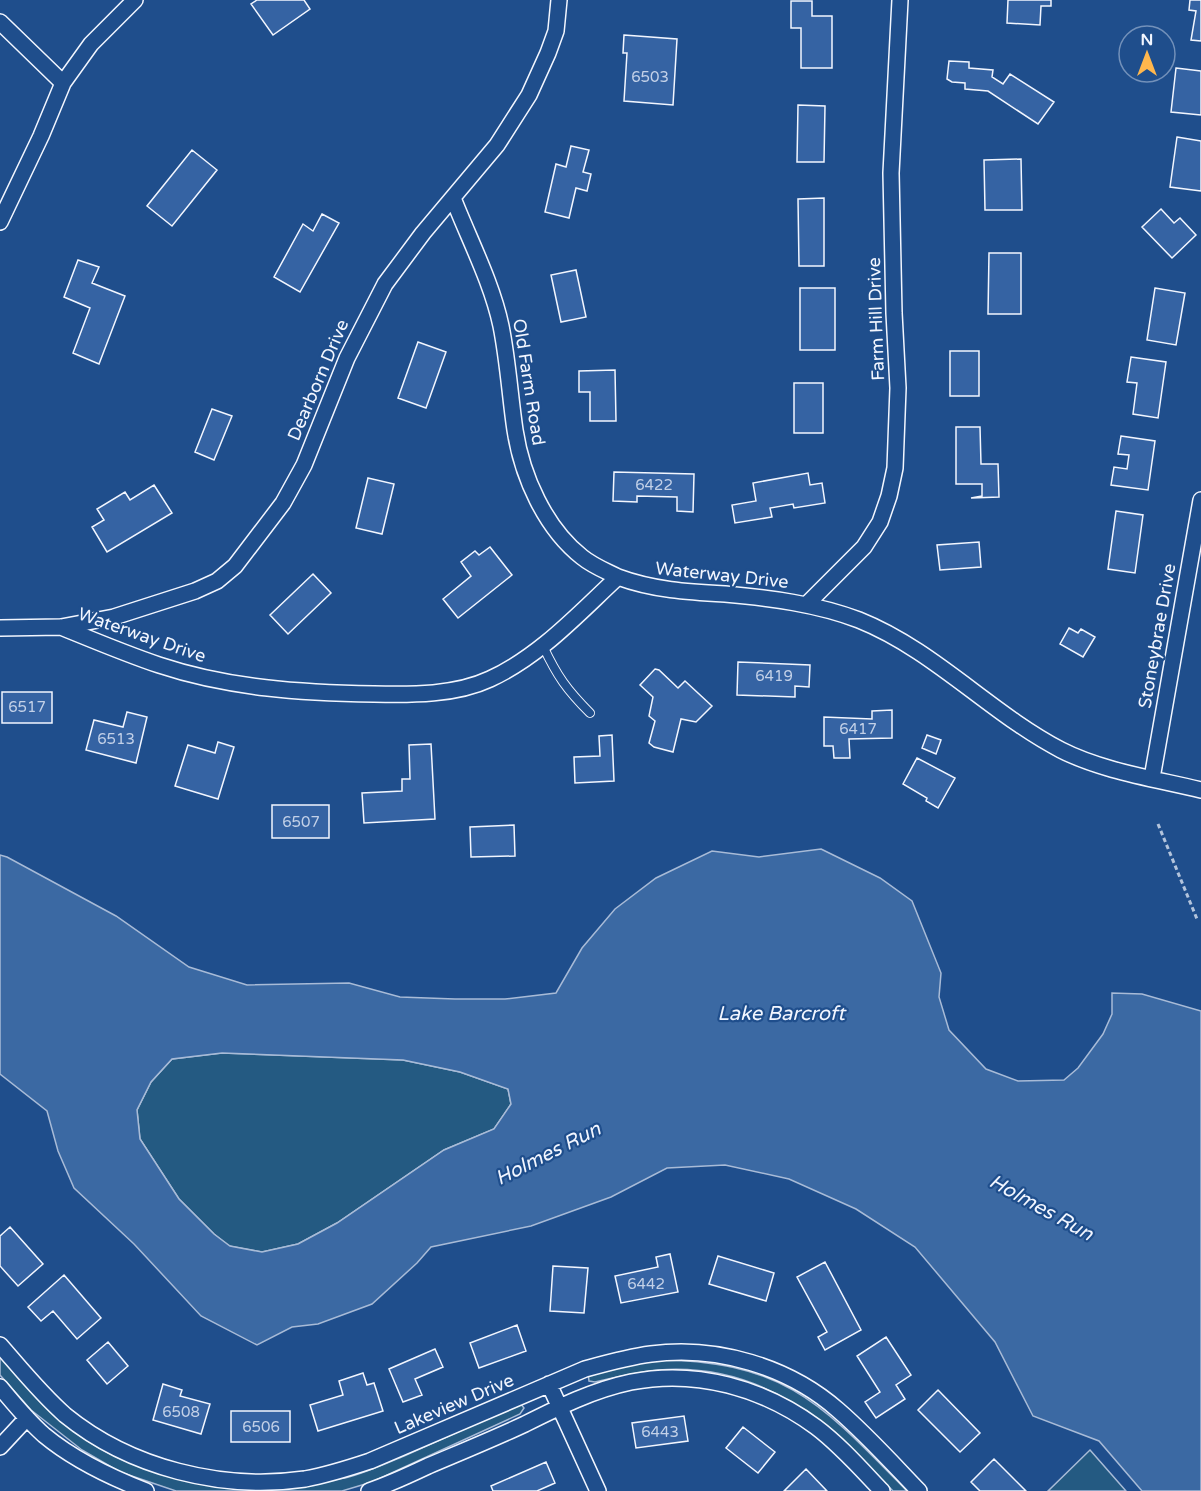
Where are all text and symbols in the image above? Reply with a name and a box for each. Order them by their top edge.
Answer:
north arrow [1117,24,1177,84]
text: N [1141,30,1153,50]
house number: 6503 [631,68,669,86]
street label: Farm Hill Drive [863,257,889,381]
street label: Dearborn Drive [283,316,353,444]
street label: Old Farm Road [508,317,550,447]
house number: 6422 [635,476,673,494]
street label: Waterway Drive [654,557,790,593]
street label: Stoneybrae Drive [1133,562,1181,710]
street label: Waterway Drive [75,603,209,667]
house number: 6419 [755,667,793,685]
house number: 6517 [8,698,46,716]
house number: 6417 [839,720,877,738]
house number: 6513 [97,730,135,748]
house number: 6507 [282,813,320,831]
water label: Lake Barcroft [717,1002,847,1026]
water label: Holmes Run [491,1117,605,1191]
water label: Holmes Run [985,1170,1098,1247]
house number: 6442 [627,1275,665,1293]
street label: Lakeview Drive [391,1369,517,1439]
house number: 6508 [162,1403,200,1421]
house number: 6506 [242,1418,280,1436]
house number: 6443 [641,1423,679,1441]

